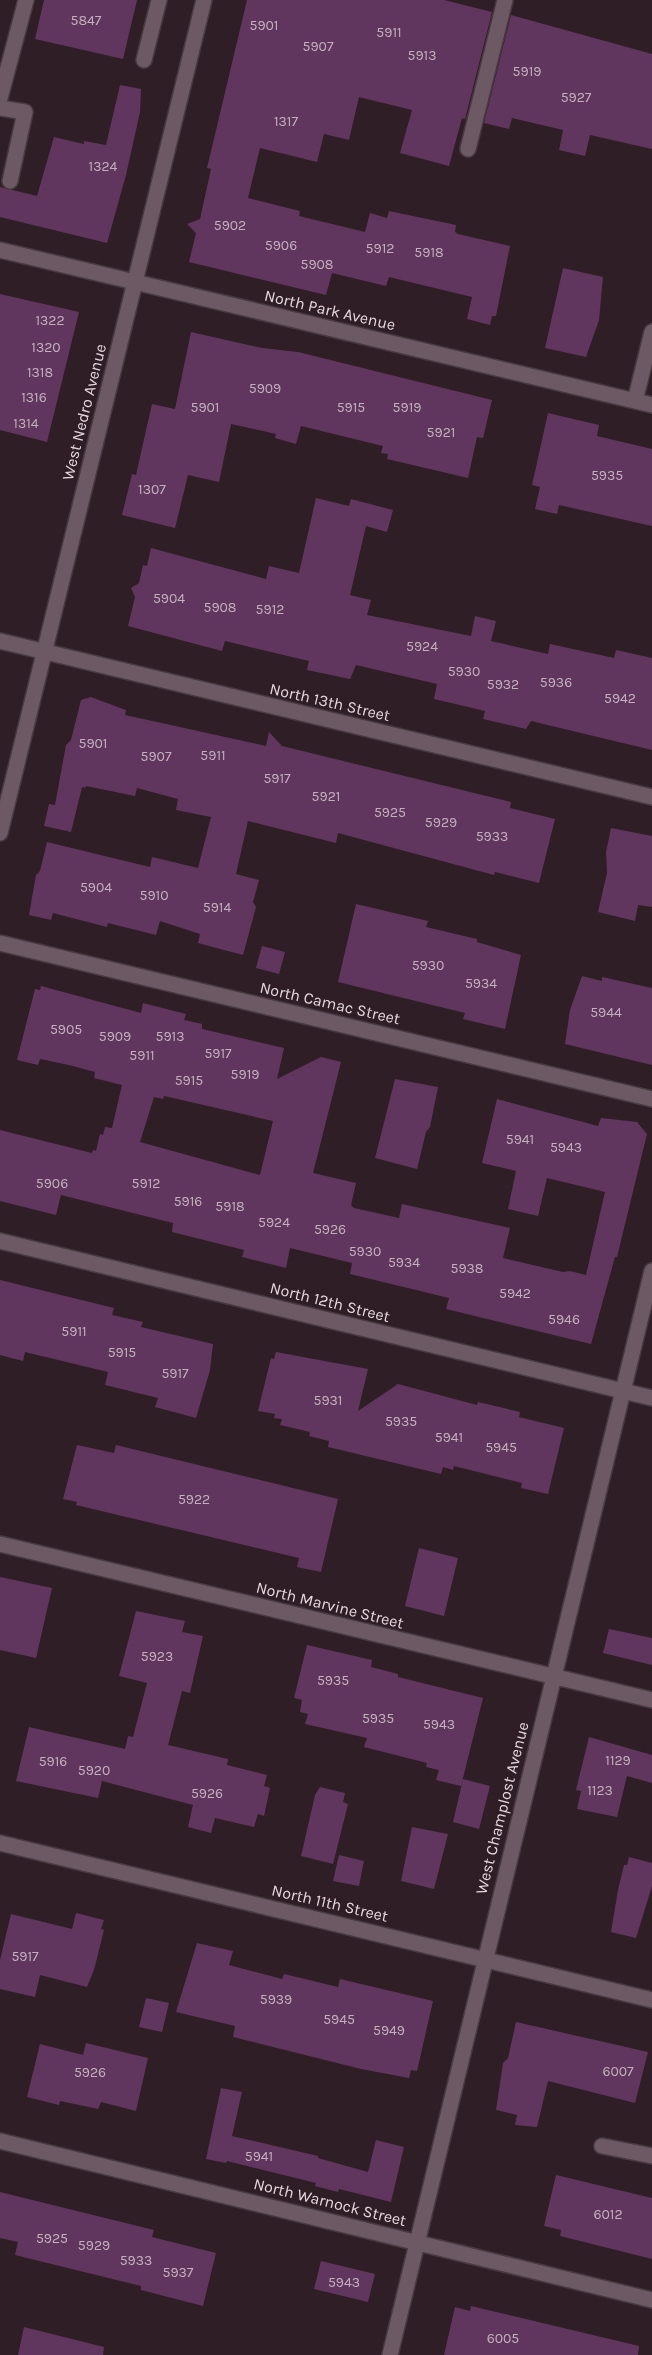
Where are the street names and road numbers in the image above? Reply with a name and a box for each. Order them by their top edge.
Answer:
street label: North Park Avenue [263,286,397,334]
street label: West Nedro Avenue [58,342,110,482]
street label: North 13th Street [268,679,392,725]
street label: North Camac Street [258,978,402,1028]
street label: North 12th Street [268,1278,392,1326]
street label: North Marvine Street [254,1577,406,1633]
street label: West Champlost Avenue [471,1720,533,1896]
street label: North 11th Street [270,1880,390,1926]
street label: North Warnock Street [252,2174,408,2230]

